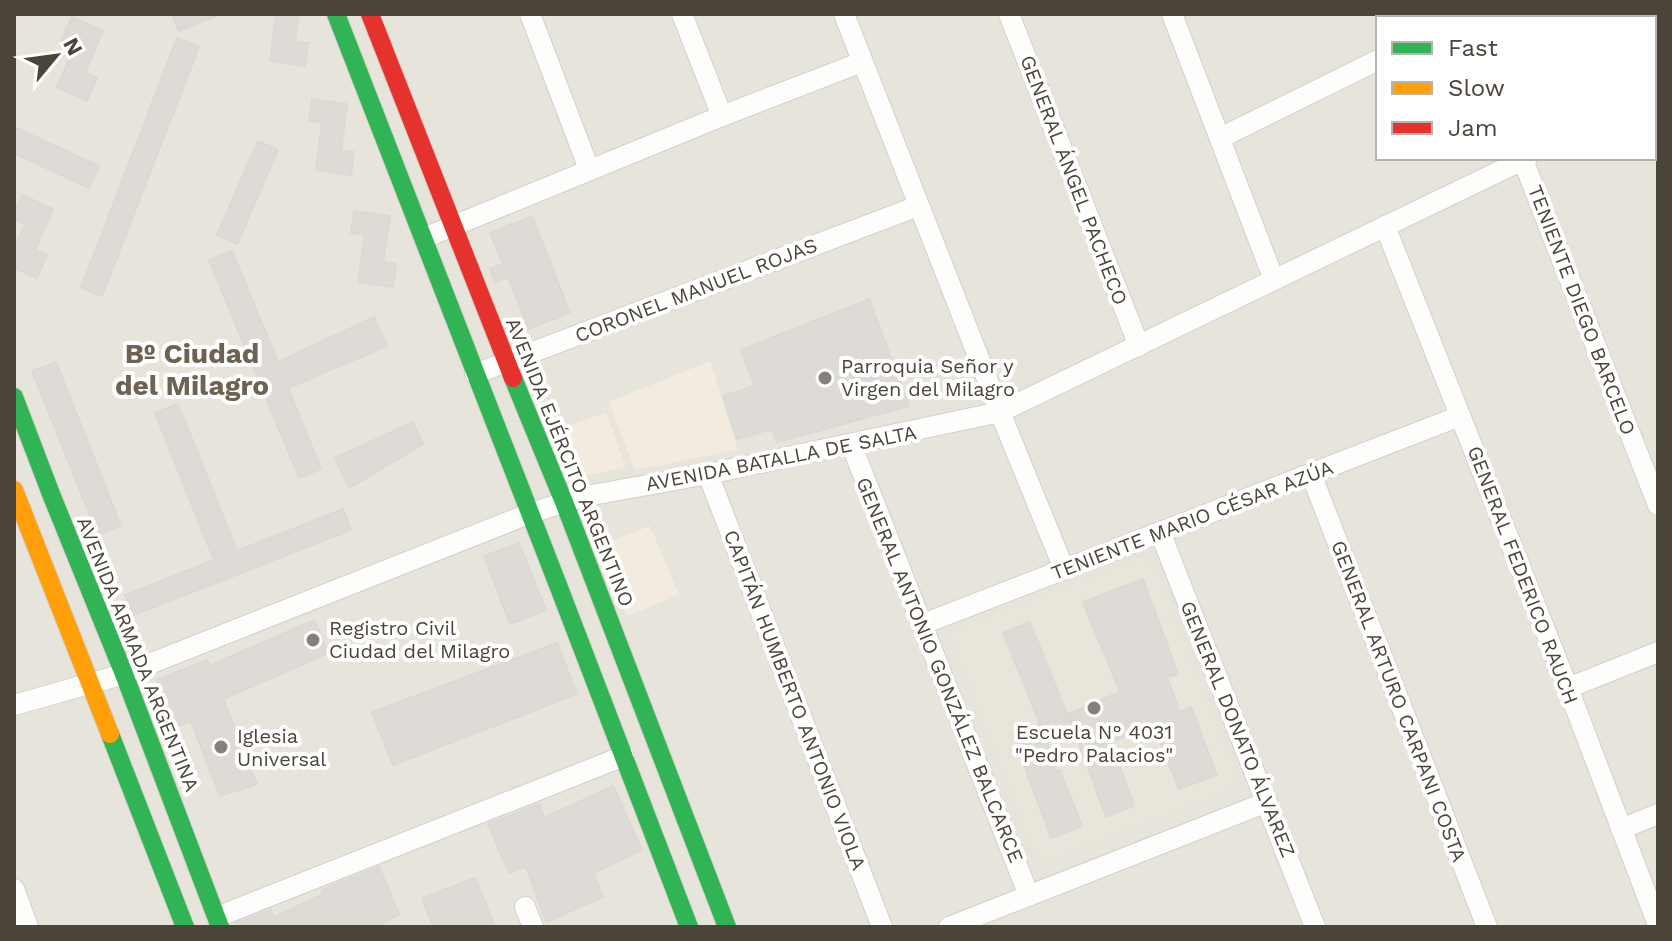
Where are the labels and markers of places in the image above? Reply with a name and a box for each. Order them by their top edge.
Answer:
place label: Parroquia Señor y Virgen del Milagro [841,354,1015,401]
marker: Parroquia Señor y Virgen del Milagro [816,369,834,387]
place label: Registro Civil Ciudad del Milagro [329,616,510,663]
marker: Registro Civil Ciudad del Milagro [304,631,322,649]
marker: Escuela N° 4031 "Pedro Palacios" [1085,699,1103,717]
place label: Escuela N° 4031 "Pedro Palacios" [1015,720,1173,767]
place label: Iglesia Universal [237,724,326,771]
marker: Iglesia Universal [212,738,230,756]

